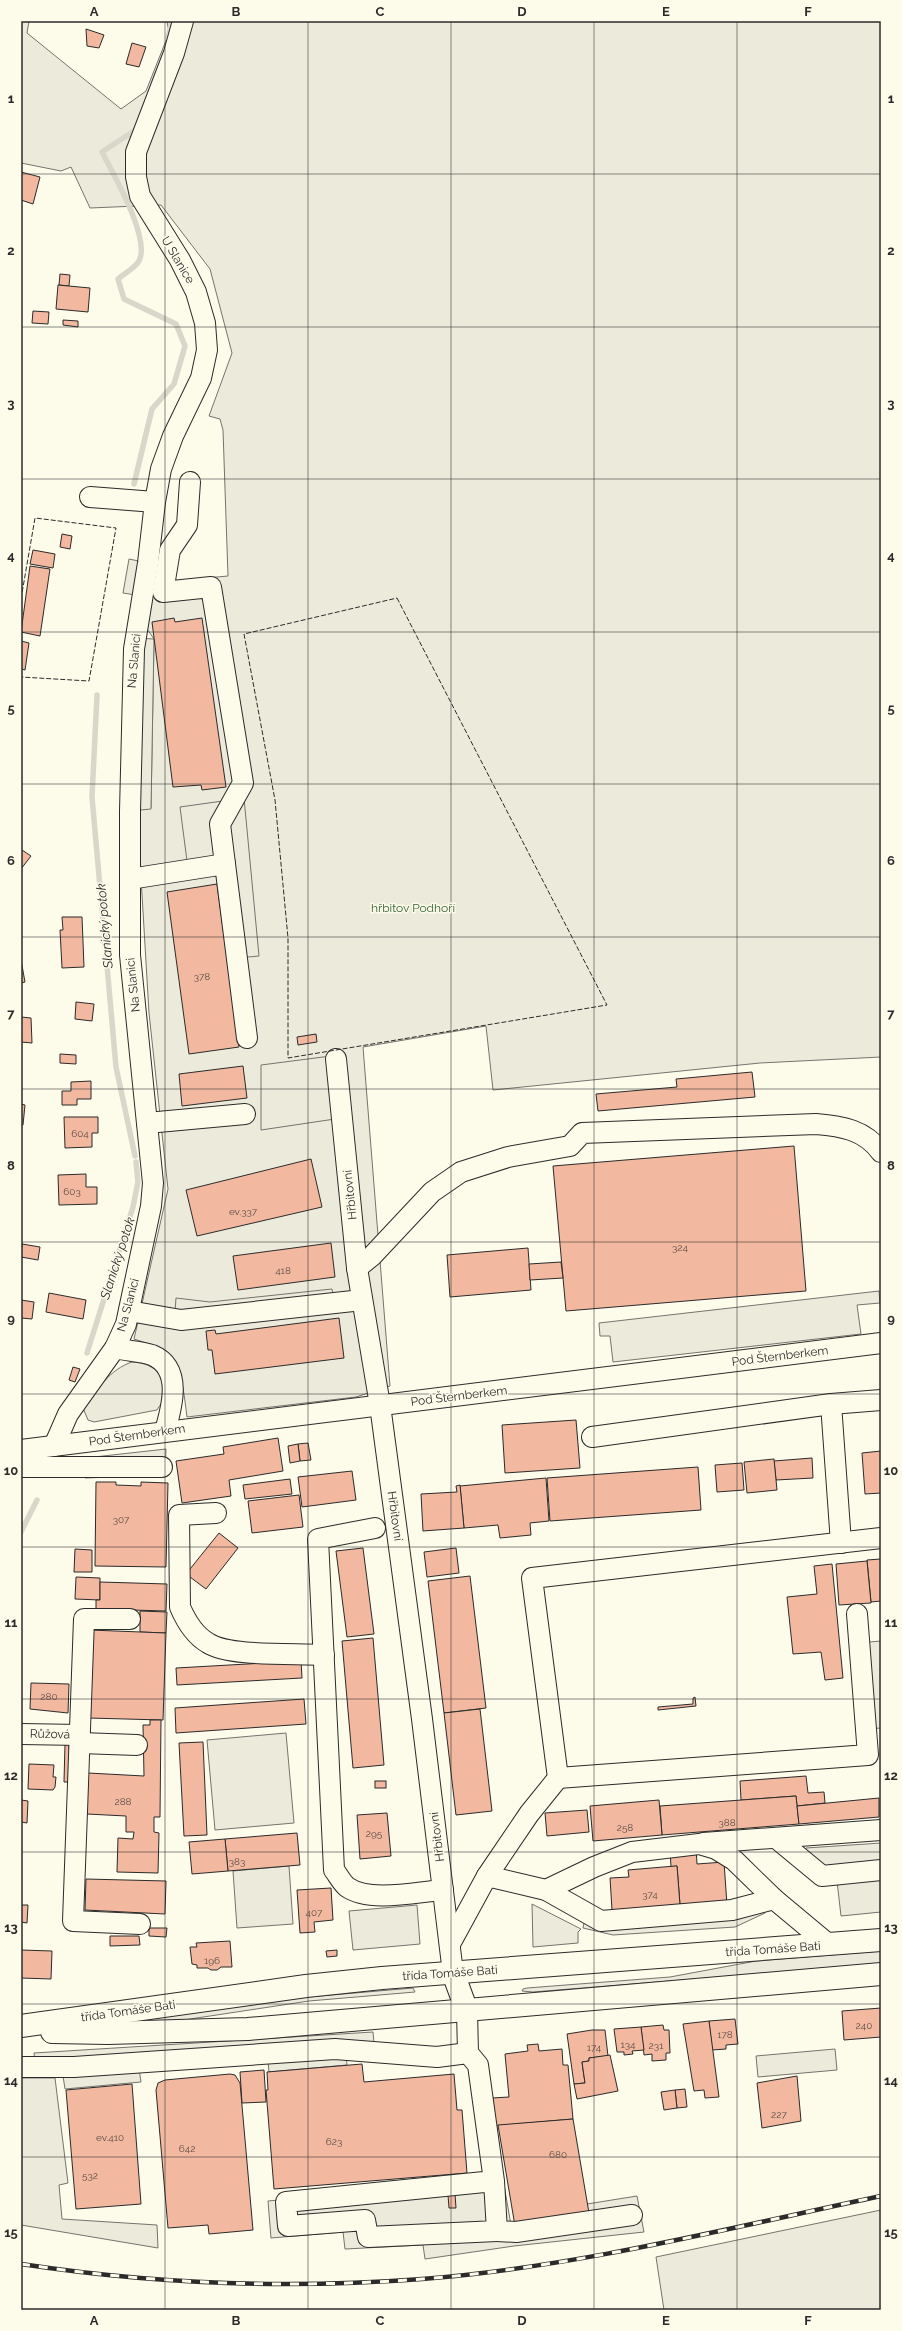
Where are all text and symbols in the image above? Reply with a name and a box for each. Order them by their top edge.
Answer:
text: A [90,4,99,19]
text: B [232,4,241,19]
text: C [376,4,385,19]
text: D [517,4,527,19]
text: E [662,4,670,19]
text: F [804,4,812,19]
text: 1 [8,91,15,106]
text: 1 [888,91,895,106]
street label: U Slanice [159,234,197,286]
text: 2 [7,243,15,258]
text: 2 [887,243,895,258]
text: 3 [7,396,15,411]
text: 3 [887,396,895,411]
text: 4 [7,548,15,563]
text: 4 [887,548,895,563]
street label: Na Slanici [125,633,143,689]
text: 5 [7,701,15,716]
text: 5 [887,701,895,716]
text: 6 [7,853,15,868]
text: 6 [887,853,895,868]
water label: Slanický potok [93,883,116,970]
park label: hřbitov Podhoří [371,901,455,915]
street label: Na Slanici [123,957,143,1013]
house number: 378 [194,971,210,982]
text: 7 [7,1006,15,1021]
text: 7 [887,1006,895,1021]
house number: 604 [71,1128,89,1139]
text: 8 [7,1158,15,1173]
text: 8 [887,1158,895,1173]
street label: Hřbitovní [340,1169,360,1221]
house number: 603 [63,1186,81,1197]
house number: ev.337 [229,1206,258,1217]
water label: Slanický potok [97,1215,138,1302]
house number: 324 [672,1242,689,1253]
house number: 418 [275,1265,291,1276]
street label: Na Slanici [114,1277,142,1333]
text: 9 [7,1311,15,1326]
text: 9 [887,1311,895,1326]
street label: Pod Šternberkem [731,1343,829,1369]
street label: Pod Šternberkem [410,1383,508,1409]
street label: Pod Šternberkem [88,1421,186,1449]
text: 10 [4,1463,18,1478]
text: 10 [884,1463,898,1478]
street label: Hřbitovní [385,1490,405,1542]
house number: 307 [113,1514,130,1525]
text: 11 [5,1615,18,1630]
text: 11 [885,1615,898,1630]
house number: 280 [40,1691,58,1702]
street label: Růžová [30,1727,70,1741]
text: 12 [4,1768,18,1783]
text: 12 [884,1768,898,1783]
house number: 288 [114,1796,132,1807]
street label: Hřbitovní [427,1811,447,1863]
house number: 388 [718,1817,736,1828]
house number: 258 [617,1822,633,1833]
house number: 295 [366,1828,383,1839]
house number: 383 [229,1856,245,1867]
house number: 374 [642,1889,658,1900]
house number: 407 [306,1907,323,1918]
text: 13 [4,1920,18,1935]
text: 13 [884,1920,898,1935]
street label: třída Tomáše Bati [725,1939,821,1959]
house number: 196 [204,1955,220,1966]
street label: třída Tomáše Bati [402,1963,498,1983]
street label: třída Tomáše Bati [80,1997,176,2025]
house number: 240 [856,2020,872,2031]
house number: 178 [717,2029,733,2040]
house number: 134 [620,2039,636,2050]
house number: 231 [649,2040,664,2051]
house number: 174 [587,2042,602,2053]
text: 14 [4,2073,18,2088]
text: 14 [884,2073,898,2088]
house number: 227 [771,2109,788,2120]
house number: ev.410 [96,2132,124,2143]
house number: 623 [326,2136,342,2147]
house number: 642 [179,2143,195,2154]
house number: 680 [549,2149,567,2160]
house number: 532 [82,2170,98,2181]
text: 15 [4,2225,18,2240]
text: 15 [884,2225,898,2240]
text: A [90,2313,99,2328]
text: B [232,2313,241,2328]
text: C [376,2313,385,2328]
text: D [517,2313,527,2328]
text: E [662,2313,670,2328]
text: F [804,2313,812,2328]

